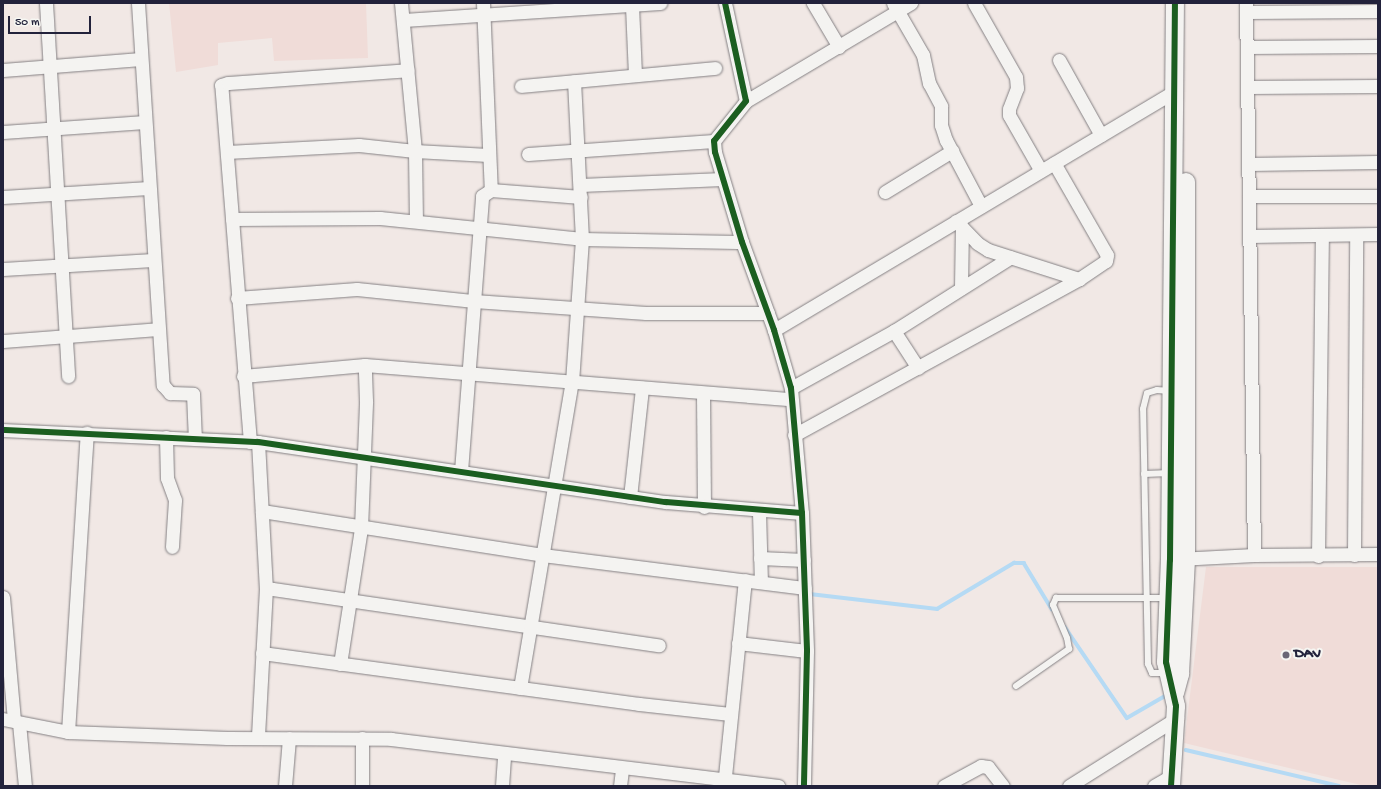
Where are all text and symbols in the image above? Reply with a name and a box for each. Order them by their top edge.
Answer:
scale bar [10,8,93,34]
text: 50 m [15,16,40,30]
place label: DAV [1294,646,1321,664]
marker: DAV [1281,650,1291,660]

